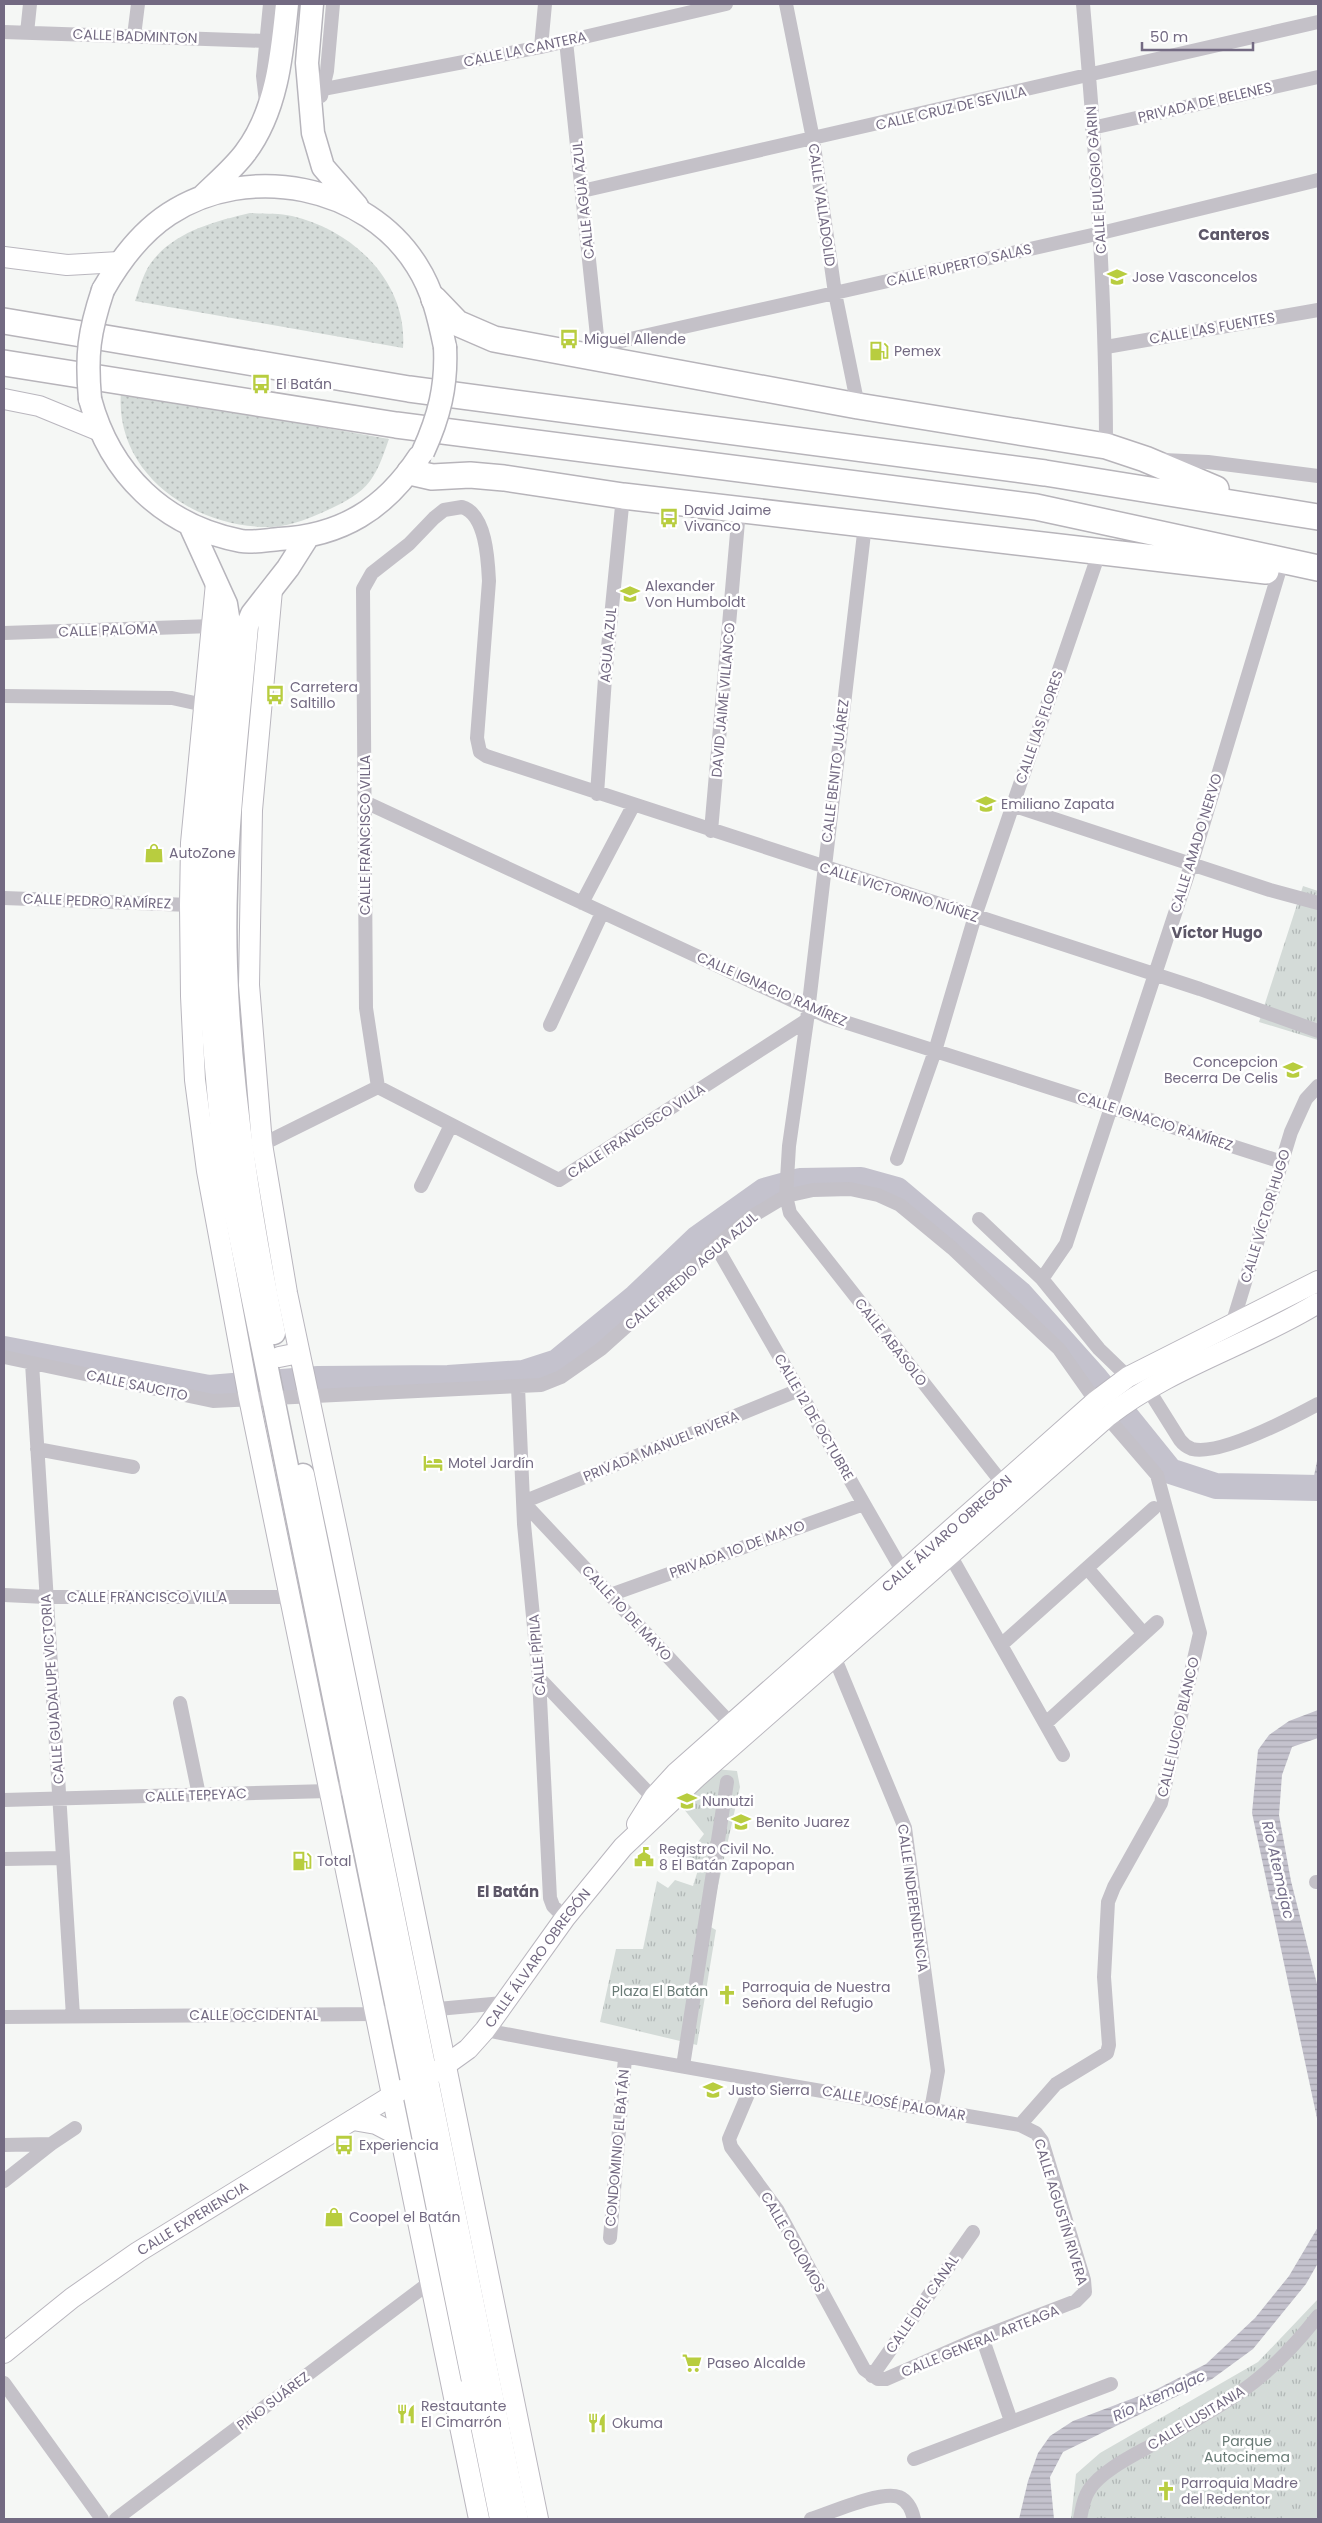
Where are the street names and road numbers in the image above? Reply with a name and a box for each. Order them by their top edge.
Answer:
street label: CALLE BADMINTON [72,24,198,48]
street label: CALLE LA CANTERA [462,26,588,72]
street label: PRIVADA DE BELENES [1136,77,1274,127]
street label: CALLE CRUZ DE SEVILLA [874,81,1028,135]
street label: CALLE EULOGIO GARIN [1081,105,1111,255]
street label: CALLE AGUA AZUL [567,140,599,260]
street label: CALLE VALLADOLID [803,142,841,268]
street label: CALLE RUPERTO SALAS [884,239,1034,291]
street label: CALLE LAS FUENTES [1148,307,1276,349]
street label: AGUA AZUL [595,607,621,683]
street label: CALLE PALOMA [58,618,158,642]
street label: DAVID JAIME VILLANCO [706,622,740,778]
street label: CALLE LAS FLORES [1010,668,1068,786]
street label: CALLE BENITO JUÁREZ [816,698,854,844]
street label: CALLE FRANCISCO VILLA [355,755,375,915]
street label: CALLE AMADO NERVO [1165,771,1227,915]
street label: CALLE VICTORINO NÚÑEZ [817,857,981,927]
street label: CALLE PEDRO RAMÍREZ [22,888,172,914]
street label: CALLE IGNACIO RAMÍREZ [694,947,850,1031]
street label: CALLE FRANCISCO VILLA [563,1079,709,1183]
street label: CALLE IGNACIO RAMÍREZ [1075,1086,1235,1156]
street label: CALLE VÍCTOR HUGO [1235,1147,1295,1285]
street label: CALLE PREDIO AGUA AZUL [620,1207,762,1335]
street label: CALLE ABASOLO [850,1294,932,1390]
street label: CALLE 12 DE OCTUBRE [769,1350,859,1484]
street label: CALLE SAUCITO [84,1364,190,1406]
street label: PRIVADA MANUEL RIVERA [580,1406,742,1486]
street label: CALLE ÁLVARO OBREGÓN [877,1470,1016,1596]
street label: PRIVADA 1O DE MAYO [667,1515,807,1583]
street label: CALLE 1O DE MAYO [577,1561,677,1665]
street label: CALLE FRANCISCO VILLA [67,1587,227,1607]
street label: CALLE GUADALUPE VICTORIA [35,1593,69,1785]
street label: CALLE PÍPILA [523,1613,551,1697]
street label: CALLE LUCIO BLANCO [1152,1655,1204,1799]
street label: CALLE TEPEYAC [145,1783,247,1807]
street label: CALLE INDEPENDENCIA [893,1823,933,1973]
street label: CALLE ÁLVARO OBREGÓN [480,1884,595,2032]
street label: CALLE OCCIDENTAL [189,2005,319,2025]
street label: CONDOMINIO EL BATÁN [600,2068,634,2228]
street label: CALLE JOSÉ PALOMAR [821,2081,967,2125]
street label: CALLE AGUSTÍN RIVERA [1029,2136,1093,2288]
street label: CALLE EXPERIENCIA [133,2177,252,2260]
street label: CALLE COLOMOS [756,2188,830,2296]
street label: CALLE DEL CANAL [881,2251,963,2357]
street label: CALLE GENERAL ARTEAGA [898,2300,1062,2382]
street label: PINO SUÁREZ [232,2367,314,2435]
street label: CALLE LUSITANIA [1144,2381,1248,2455]

